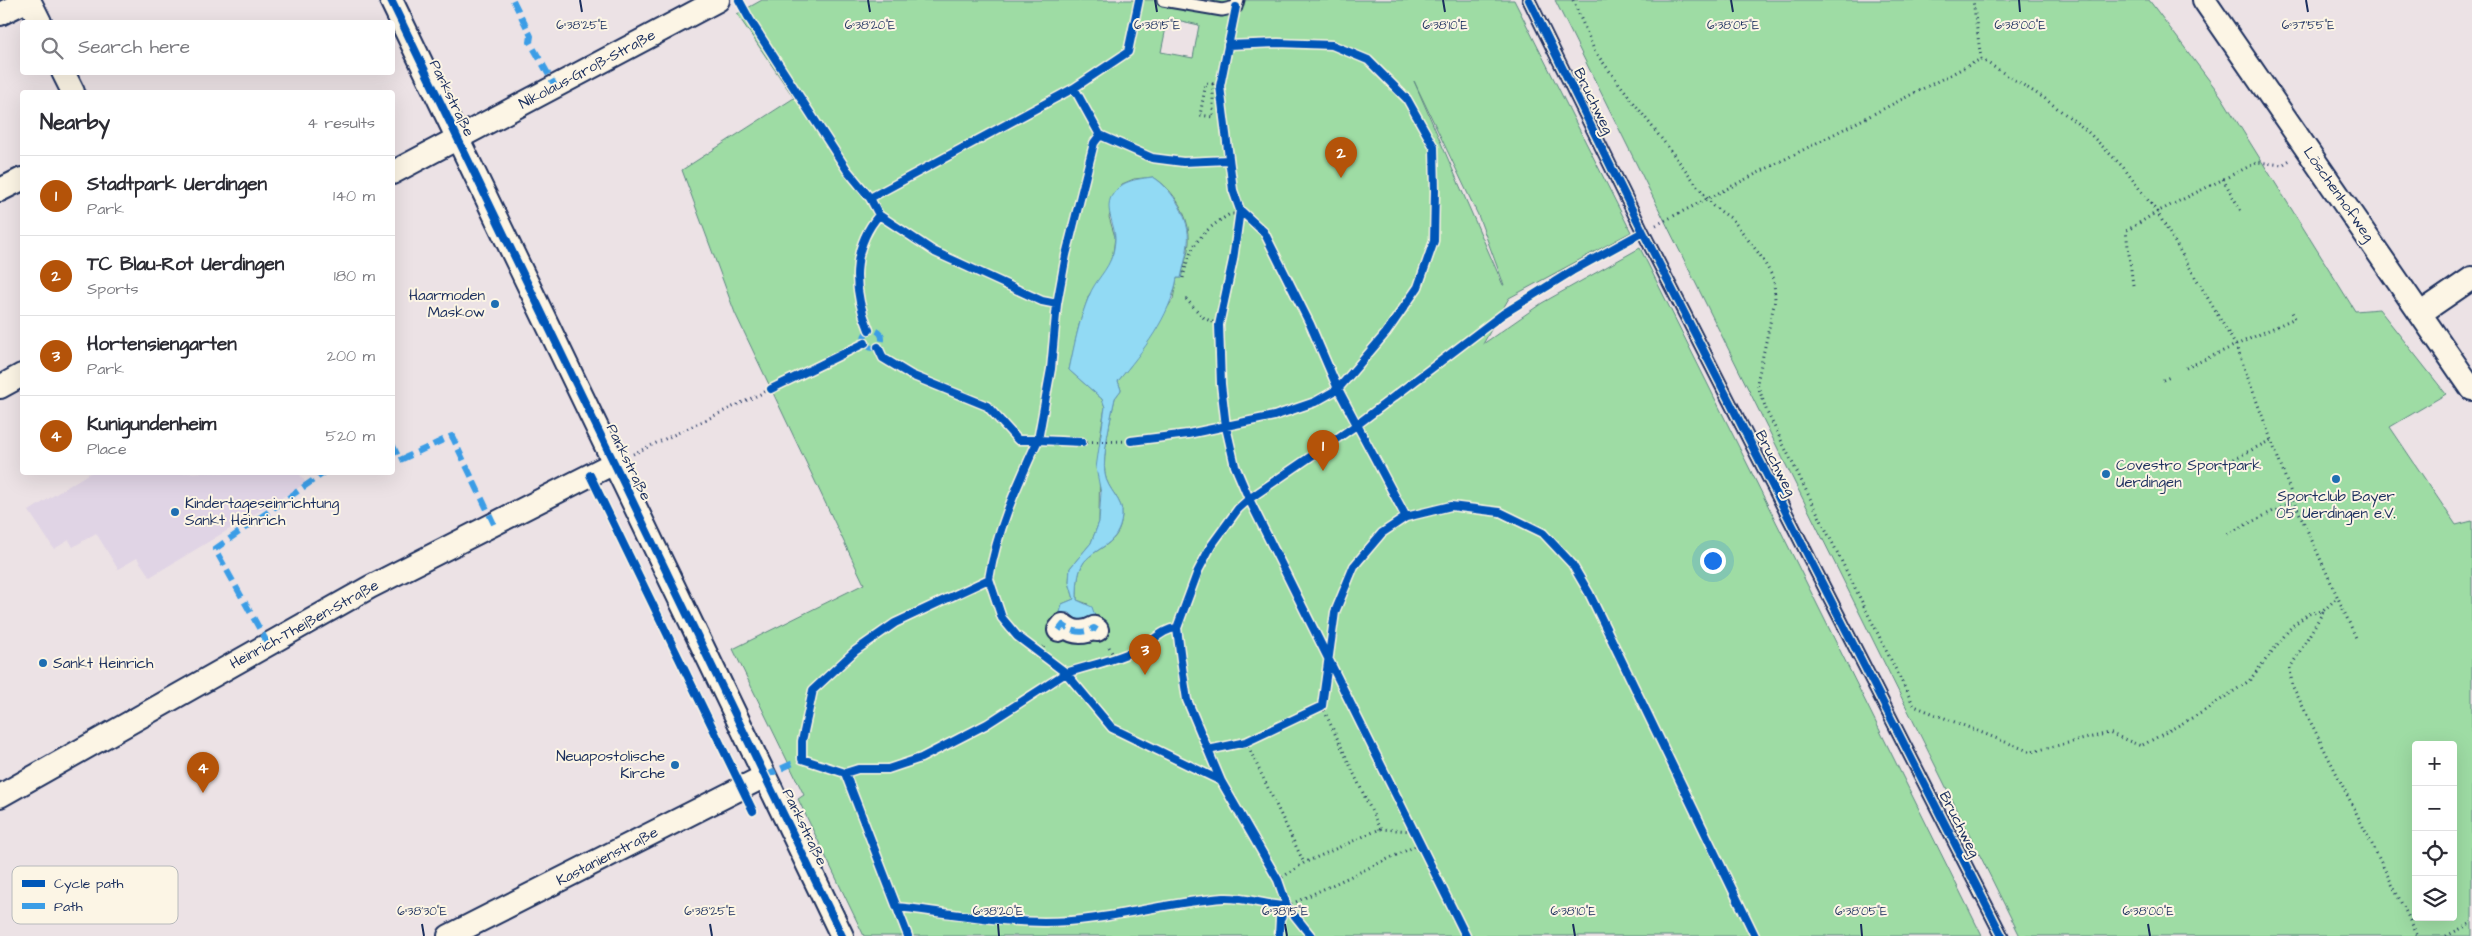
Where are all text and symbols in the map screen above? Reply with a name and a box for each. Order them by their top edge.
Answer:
text: 6°38'25"E [556,17,608,34]
text: 6°38'20"E [845,17,895,34]
text: 6°38'15"E [1134,17,1180,34]
text: 6°38'10"E [1422,17,1468,34]
text: 6°38'05"E [1707,17,1759,34]
text: 6°38'00"E [1994,17,2046,34]
text: 6°37'55"E [2282,17,2334,34]
search box [20,20,395,75]
street label: Nikolaus-Groß-Straße [515,25,659,114]
icon: search [38,34,66,62]
text: Search here [78,34,190,61]
street label: Parkstraße [424,56,479,140]
street label: Bruchweg [1568,64,1619,139]
text: Nearby [40,108,110,137]
text: 4 results [307,112,375,134]
pin: 2 [1325,137,1357,178]
street label: Löschenhofweg [2297,143,2379,247]
text: Stadtpark Uerdingen [87,171,267,198]
text: 1 [55,185,57,207]
text: 140 m [333,185,375,207]
text: Park [87,198,124,220]
text: TC Blau-Rot Uerdingen [87,251,284,278]
text: 2 [51,265,61,287]
text: 180 m [334,265,375,287]
text: Sports [87,278,139,300]
place label: Haarmoden Maskow [409,285,485,323]
marker: Haarmoden Maskow [489,298,501,310]
text: Hortensiengarten [87,331,237,358]
text: 3 [52,345,60,367]
text: 200 m [327,345,375,367]
text: Park [87,358,124,380]
text: Kunigundenheim [87,411,216,438]
street label: Parkstraße [601,420,656,504]
text: 4 [51,425,61,447]
text: 520 m [326,425,375,447]
street label: Bruchweg [1749,427,1801,501]
pin: 1 [1307,430,1339,471]
text: Place [87,438,127,460]
place label: Covestro Sportpark Uerdingen [2116,455,2262,494]
marker: Covestro Sportpark Uerdingen [2100,468,2112,480]
marker: Sportclub Bayer 05 Uerdingen e.V. [2330,473,2342,485]
place label: Sportclub Bayer 05 Uerdingen e.V. [2276,486,2396,525]
place label: Kindertageseinrichtung Sankt Heinrich [185,493,340,531]
marker: Kindertageseinrichtung Sankt Heinrich [169,506,181,518]
your location [1700,548,1726,574]
street label: Heinrich-Theißen-Straße [226,575,383,674]
pin: 3 [1129,634,1161,675]
place label: Sankt Heinrich [53,653,154,674]
marker: Sankt Heinrich [37,657,49,669]
map controls [2412,741,2457,921]
button: + [2412,741,2457,786]
place label: Neuapostolische Kirche [556,746,665,784]
pin: 4 [187,752,219,793]
marker: Neuapostolische Kirche [669,759,681,771]
street label: Parkstraße [777,785,832,869]
button: − [2412,786,2457,831]
street label: Bruchweg [1933,788,1985,862]
street label: Kastanienstraße [553,822,662,891]
button: locate [2412,831,2457,876]
legend [12,866,178,924]
text: Cycle path [54,874,123,894]
button: layers [2412,876,2457,921]
text: Path [54,897,83,917]
text: 6°38'30"E [397,903,447,920]
text: 6°38'25"E [684,903,736,920]
text: 6°38'20"E [973,903,1023,920]
text: 6°38'15"E [1262,903,1308,920]
text: 6°38'10"E [1550,903,1596,920]
text: 6°38'05"E [1835,903,1887,920]
text: 6°38'00"E [2122,903,2174,920]

